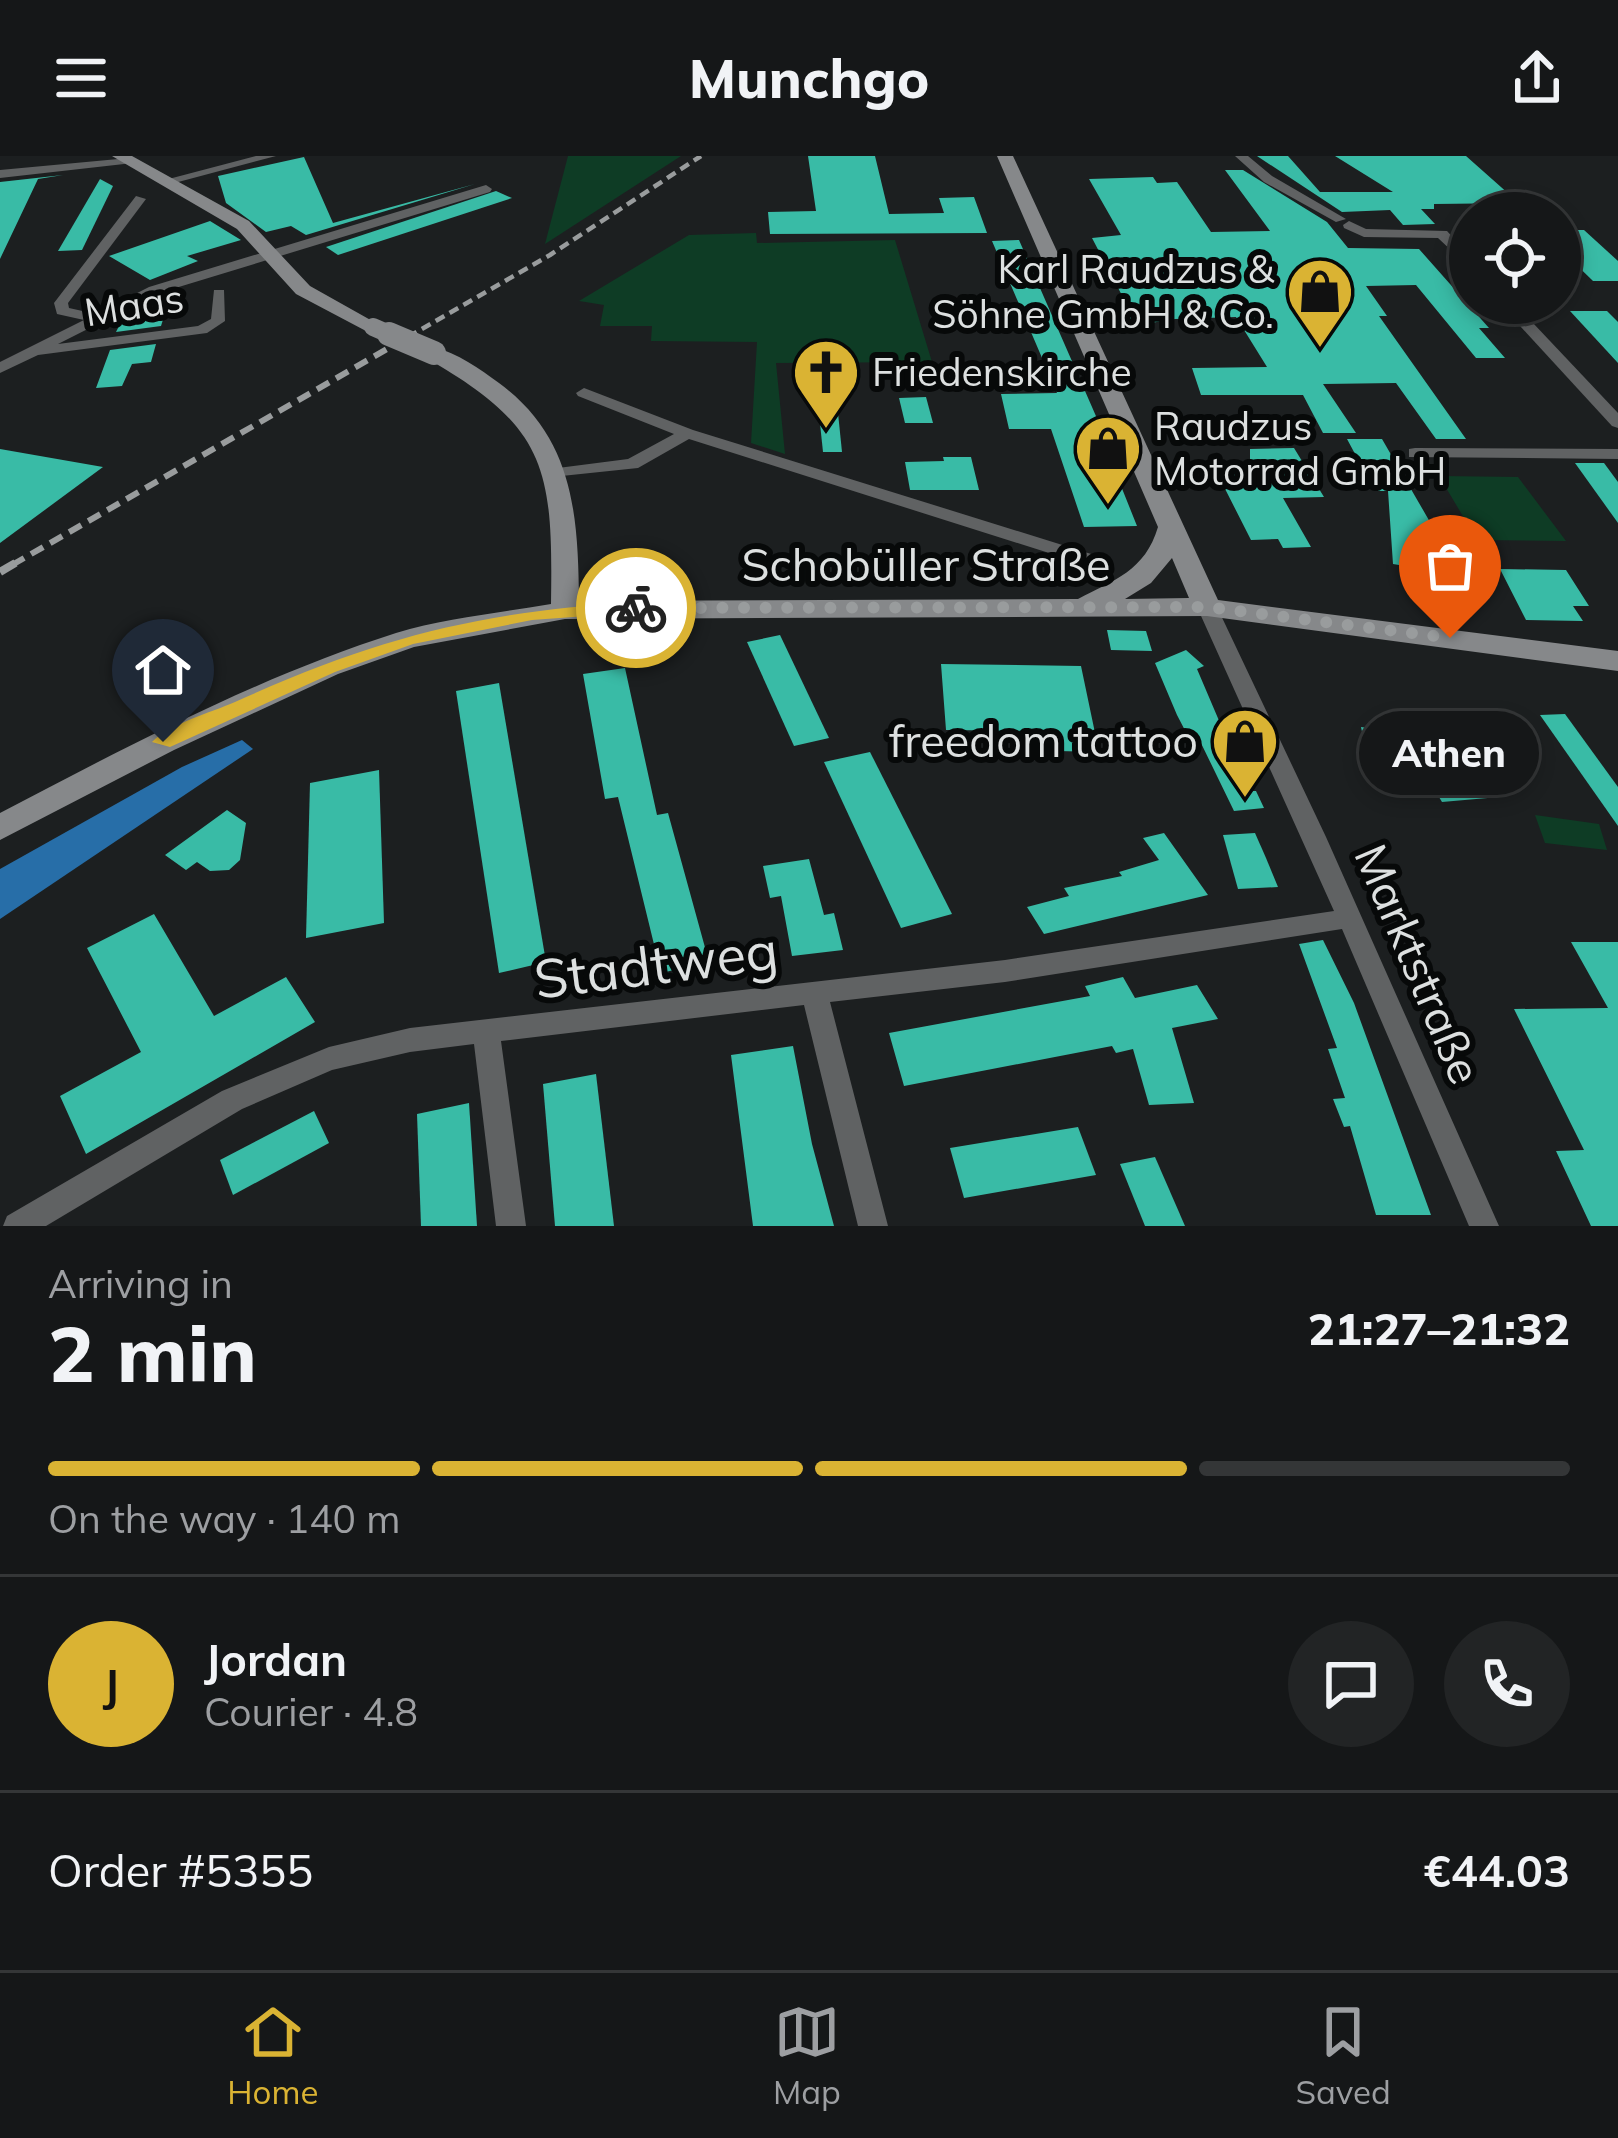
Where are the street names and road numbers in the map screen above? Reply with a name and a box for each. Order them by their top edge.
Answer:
street label: Maas [81,273,187,336]
street label: Schobüller Straße [741,536,1111,592]
street label: Marktstraße [1343,836,1494,1092]
street label: Stadtweg [530,915,782,1013]

